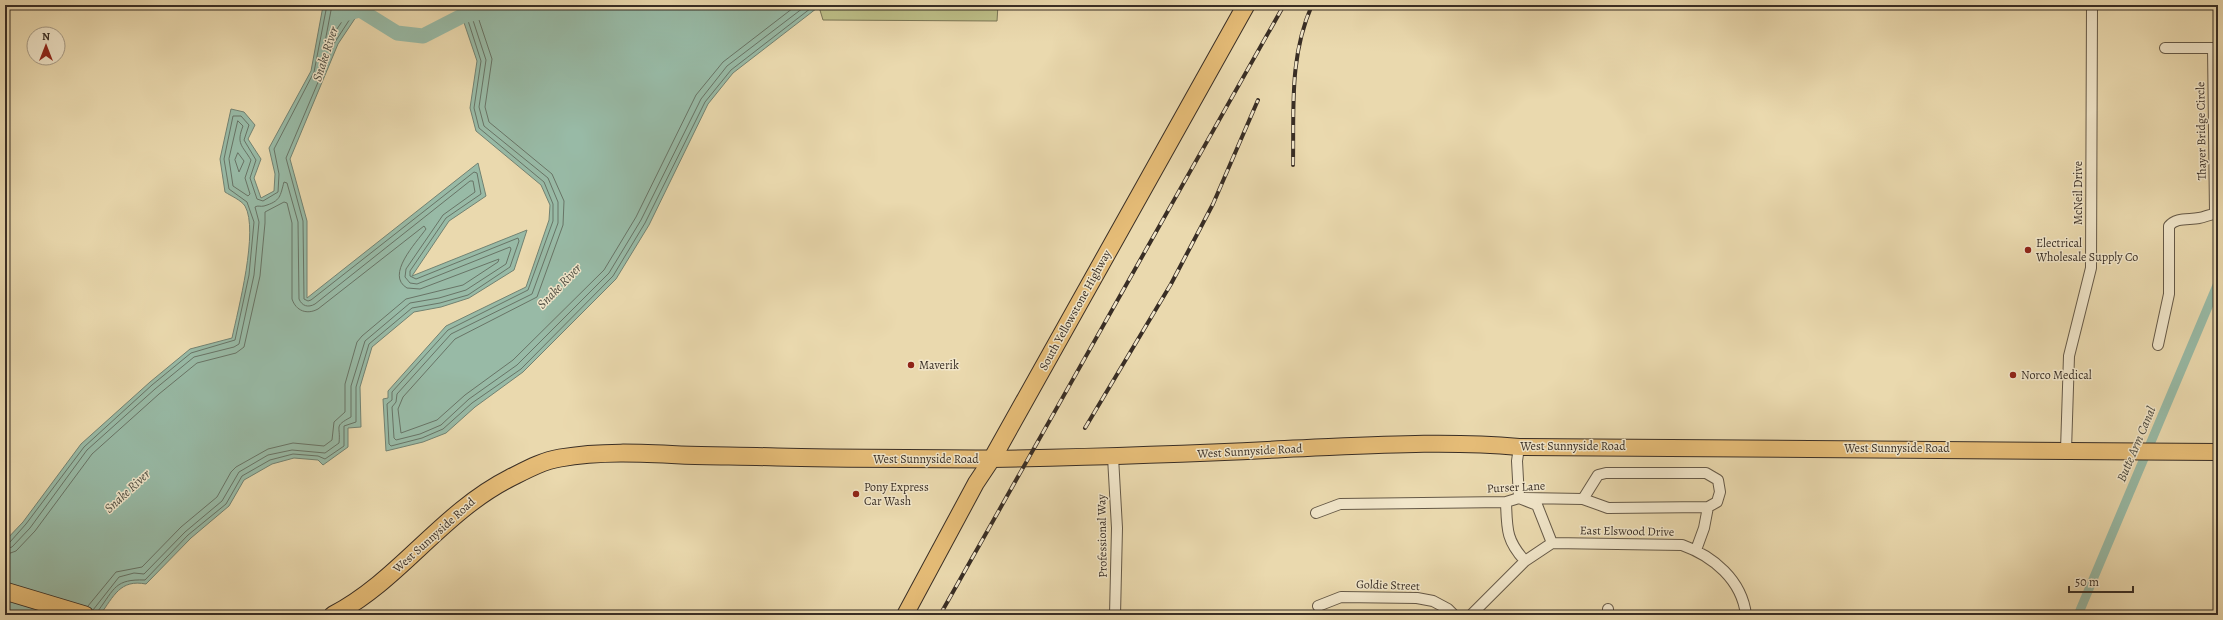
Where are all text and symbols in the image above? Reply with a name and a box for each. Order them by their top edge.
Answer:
water label: Snake River [308,24,342,84]
north arrow [26,26,66,66]
text: N [42,29,50,44]
street label: Thayer Bridge Circle [2192,82,2210,180]
street label: McNeil Drive [2070,161,2086,225]
place label: Electrical Wholesale Supply Co [2035,235,2138,265]
marker: Electrical Wholesale Supply Co [2023,245,2033,255]
street label: South Yellowstone Highway [1035,246,1115,373]
water label: Snake River [533,259,585,312]
place label: Maverik [919,357,959,373]
marker: Maverik [906,360,916,370]
place label: Norco Medical [2021,367,2092,383]
marker: Norco Medical [2008,370,2018,380]
water label: Butte Arm Canal [2112,403,2160,484]
street label: West Sunnyside Road [1519,438,1626,454]
street label: West Sunnyside Road [1196,440,1304,462]
street label: West Sunnyside Road [1843,440,1950,456]
street label: West Sunnyside Road [872,451,979,467]
water label: Snake River [100,465,154,517]
street label: Purser Lane [1486,477,1546,497]
place label: Pony Express Car Wash [864,479,929,509]
marker: Pony Express Car Wash [851,489,861,499]
street label: West Sunnyside Road [389,493,479,577]
street label: Professional Way [1093,493,1111,578]
street label: East Elswood Drive [1580,522,1674,540]
scale bar [2069,568,2133,594]
text: 50 m [2075,574,2099,590]
street label: Goldie Street [1356,576,1420,594]

